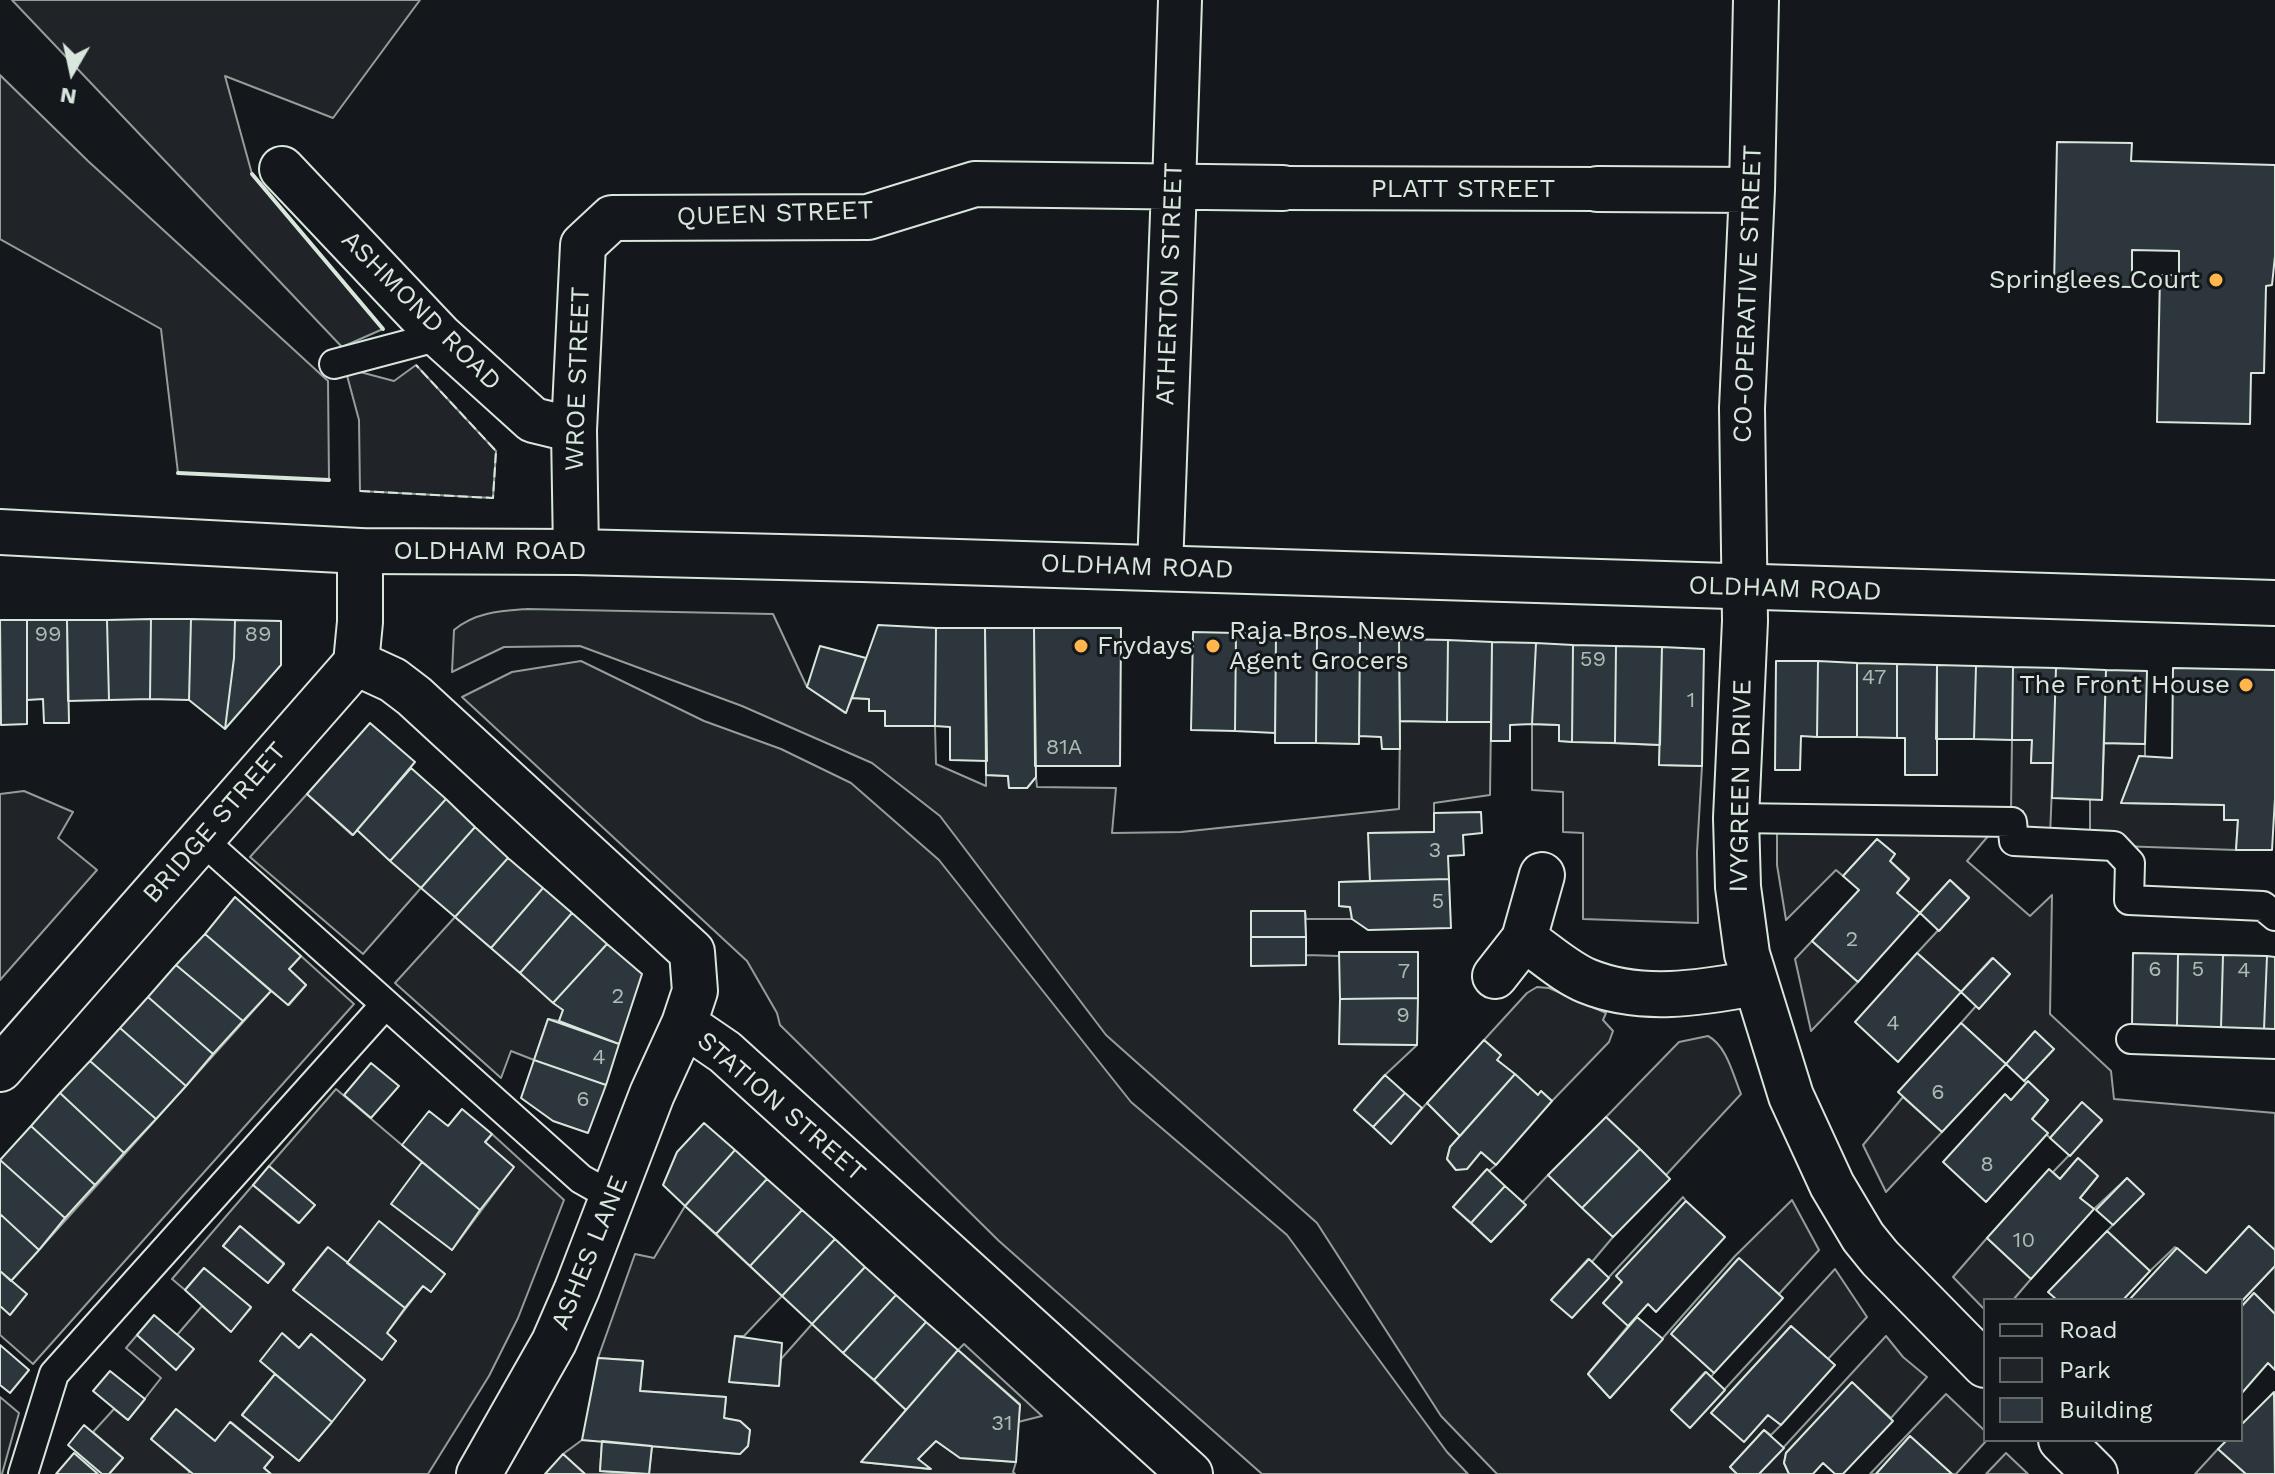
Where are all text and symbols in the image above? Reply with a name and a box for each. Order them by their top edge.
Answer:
north arrow [32,32,112,112]
text: N [58,83,78,110]
street label: CO-OPERATIVE STREET [1727,145,1769,443]
street label: ATHERTON STREET [1150,162,1190,406]
street label: PLATT STREET [1371,173,1555,205]
street label: QUEEN STREET [676,195,874,233]
street label: ASHMOND ROAD [335,225,507,397]
place label: Springlees Court [1989,264,2200,296]
marker: Springlees Court [2207,271,2225,289]
street label: WROE STREET [559,286,597,472]
street label: OLDHAM ROAD [394,535,586,567]
street label: OLDHAM ROAD [1040,548,1234,586]
street label: OLDHAM ROAD [1688,570,1882,608]
place label: Raja Bros News Agent Grocers [1229,615,1426,676]
house number: 99 [34,622,62,648]
house number: 89 [244,622,272,648]
place label: Frydays [1097,630,1193,662]
marker: Frydays [1072,637,1090,655]
marker: Raja Bros News Agent Grocers [1204,637,1222,655]
house number: 59 [1580,647,1606,673]
house number: 47 [1862,665,1886,691]
place label: The Front House [2019,669,2230,701]
marker: The Front House [2237,676,2255,694]
street label: IVYGREEN DRIVE [1724,679,1758,893]
house number: 1 [1687,688,1695,714]
house number: 81A [1046,735,1082,761]
street label: BRIDGE STREET [137,736,293,910]
house number: 3 [1429,838,1441,864]
house number: 5 [1432,889,1444,915]
house number: 2 [1846,927,1858,953]
house number: 6 [2148,957,2162,983]
house number: 5 [2192,957,2204,983]
house number: 4 [2237,958,2251,984]
house number: 7 [1398,959,1410,985]
house number: 2 [612,984,624,1010]
house number: 9 [1396,1003,1410,1029]
house number: 4 [1886,1011,1900,1037]
street label: STATION STREET [691,1025,871,1189]
house number: 4 [592,1045,606,1071]
house number: 6 [1931,1080,1945,1106]
house number: 6 [576,1087,590,1113]
house number: 8 [1980,1152,1994,1178]
street label: ASHES LANE [545,1171,635,1335]
house number: 10 [2013,1228,2035,1254]
legend [1983,1298,2243,1442]
text: Road [2059,1316,2118,1344]
text: Park [2059,1356,2111,1384]
text: Building [2059,1396,2152,1424]
house number: 31 [991,1411,1013,1437]

